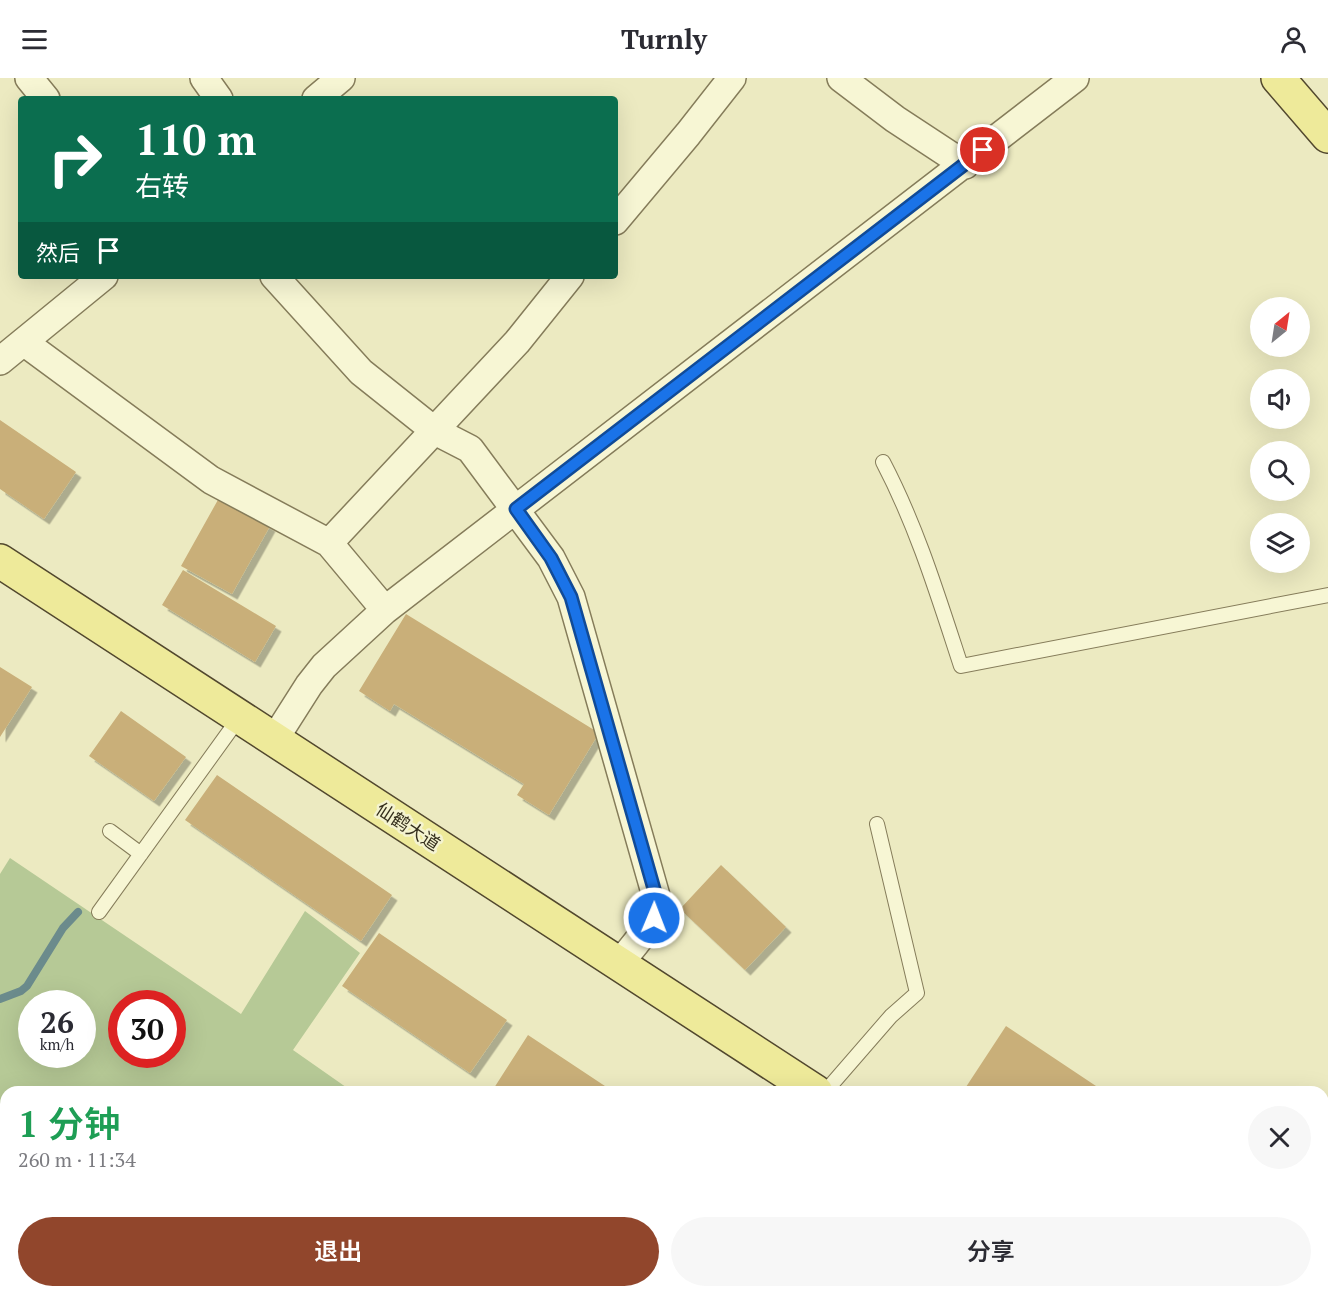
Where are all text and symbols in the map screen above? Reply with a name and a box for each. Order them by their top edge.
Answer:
text: Turnly [621,21,707,57]
icon: menu [18,23,51,56]
icon: person [1277,23,1310,56]
text: 110 m [135,111,256,167]
icon: right [36,120,114,198]
pin [957,124,1008,175]
icon: arrive [966,133,999,166]
text: 右转 [135,168,189,204]
icon: arrive [92,234,125,267]
text: 然后 [36,238,80,267]
north arrow [1250,297,1310,357]
map controls [1250,297,1310,573]
button: sound [1250,369,1310,429]
button: search [1250,441,1310,501]
button: layers [1250,513,1310,573]
street label: 仙鹤大道 [372,796,445,856]
position arrow [622,886,686,950]
speed limit sign: 30 [108,990,186,1068]
text: 26 [40,1002,74,1042]
text: km/h [40,1034,74,1054]
text: 1 分钟 [18,1100,120,1147]
button: close [1248,1106,1311,1169]
text: 260 m · 11:34 [18,1146,136,1173]
button: 退出 [18,1217,659,1286]
button: 分享 [671,1217,1311,1286]

